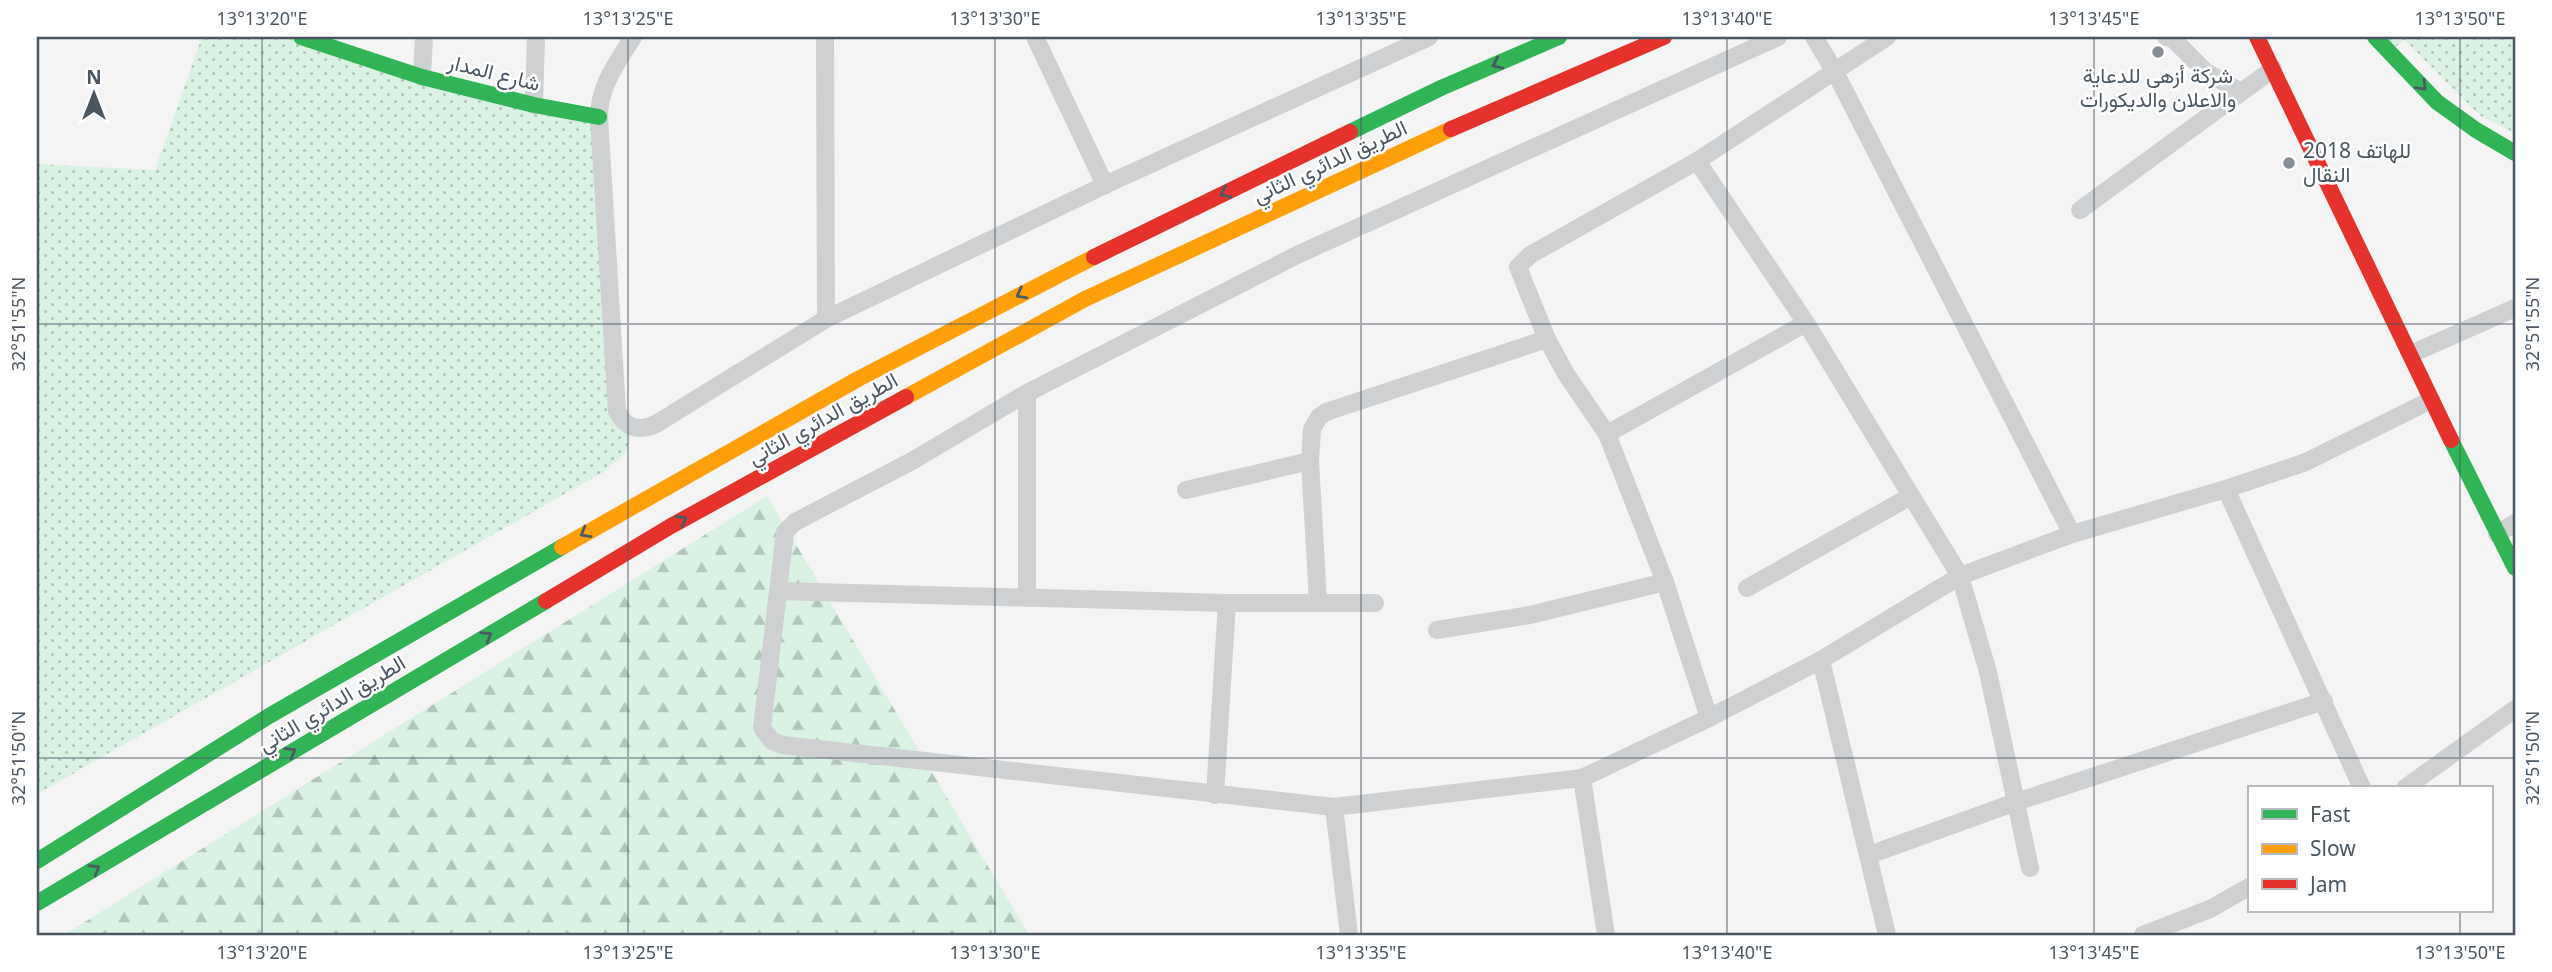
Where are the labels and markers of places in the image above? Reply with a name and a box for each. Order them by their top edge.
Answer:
marker: شركة أزهى للدعاية والاعلان والديكورات [2150,44,2166,60]
place label: شركة أزهى للدعاية والاعلان والديكورات [2080,61,2236,113]
place label: 2018 للهاتف النقال [2303,136,2411,188]
marker: 2018 للهاتف النقال [2281,155,2297,171]

